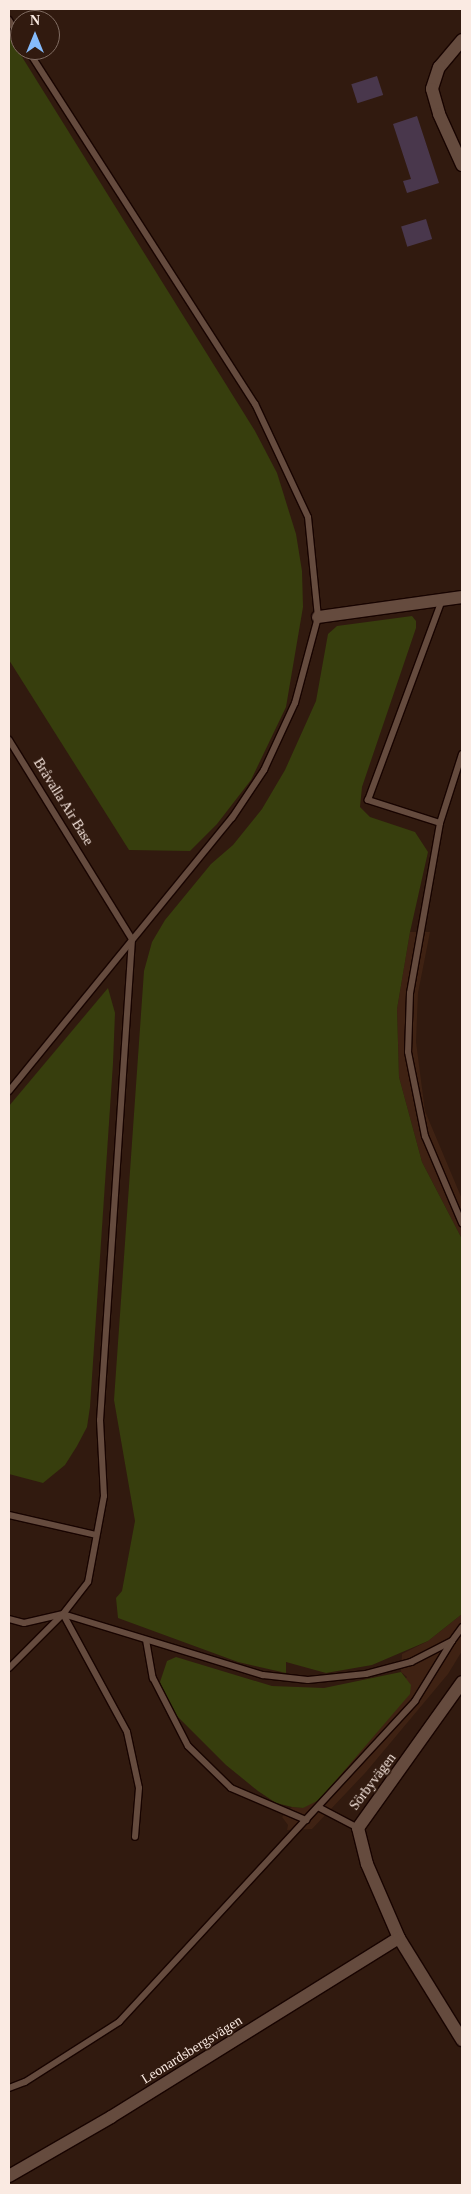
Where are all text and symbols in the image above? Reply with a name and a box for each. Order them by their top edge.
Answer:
north arrow [10,10,60,60]
text: N [30,13,40,28]
street label: Bråvalla Air Base [29,755,97,849]
street label: Sörbyvägen [346,1750,400,1814]
street label: Leonardsbergsvägen [139,2012,245,2088]

